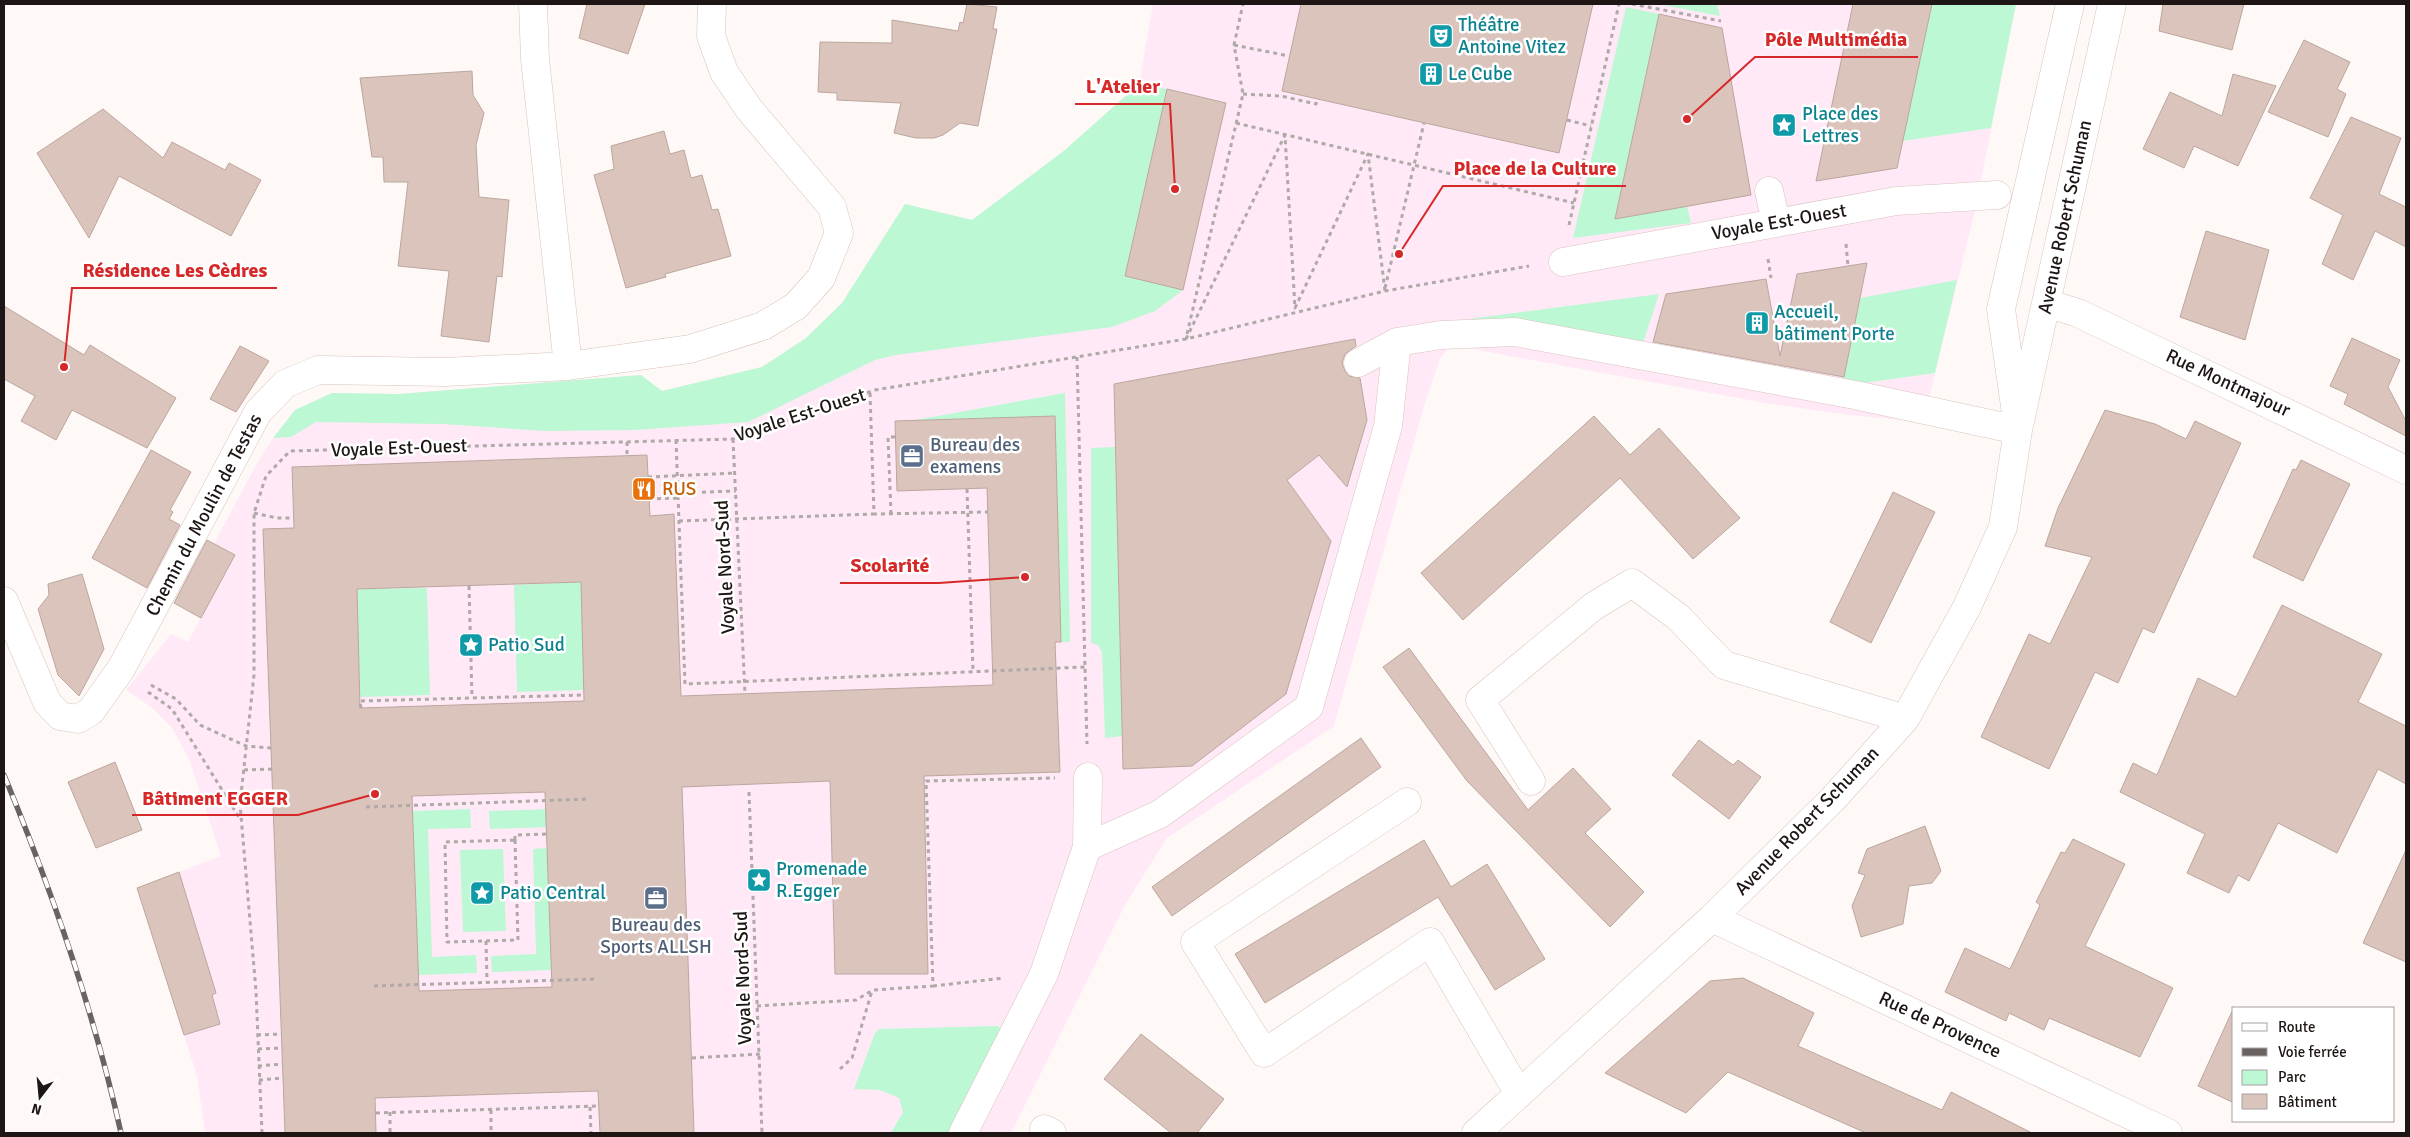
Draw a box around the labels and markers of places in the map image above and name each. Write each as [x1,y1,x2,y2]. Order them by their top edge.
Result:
place label: Théâtre Antoine Vitez [1458,13,1566,59]
callout: Pôle Multimédia [1755,22,1918,57]
theatre icon: Théâtre Antoine Vitez [1428,23,1454,49]
building icon: Le Cube [1418,61,1444,87]
place label: Le Cube [1448,62,1512,86]
callout: L'Atelier [1075,69,1170,104]
place label: Place des Lettres [1802,102,1878,148]
place icon: Place des Lettres [1771,112,1797,138]
callout: Place de la Culture [1443,151,1626,186]
callout: Résidence Les Cèdres [72,253,277,288]
place label: Accueil, bâtiment Porte [1774,300,1895,346]
building icon: Accueil, bâtiment Porte [1744,310,1770,336]
place label: Bureau des examens [930,433,1020,479]
office icon: Bureau des examens [899,443,925,469]
restaurant icon: RUS [631,476,657,502]
place label: RUS [662,477,696,501]
callout: Scolarité [840,548,939,583]
place icon: Patio Sud [458,632,484,658]
place label: Patio Sud [488,633,565,657]
callout: Bâtiment EGGER [132,780,298,815]
place label: Promenade R.Egger [776,857,867,903]
place icon: Promenade R.Egger [746,867,772,893]
place icon: Patio Central [469,880,495,906]
place label: Patio Central [500,881,606,905]
office icon: Bureau des Sports ALLSH [643,885,669,911]
place label: Bureau des Sports ALLSH [600,913,712,959]

